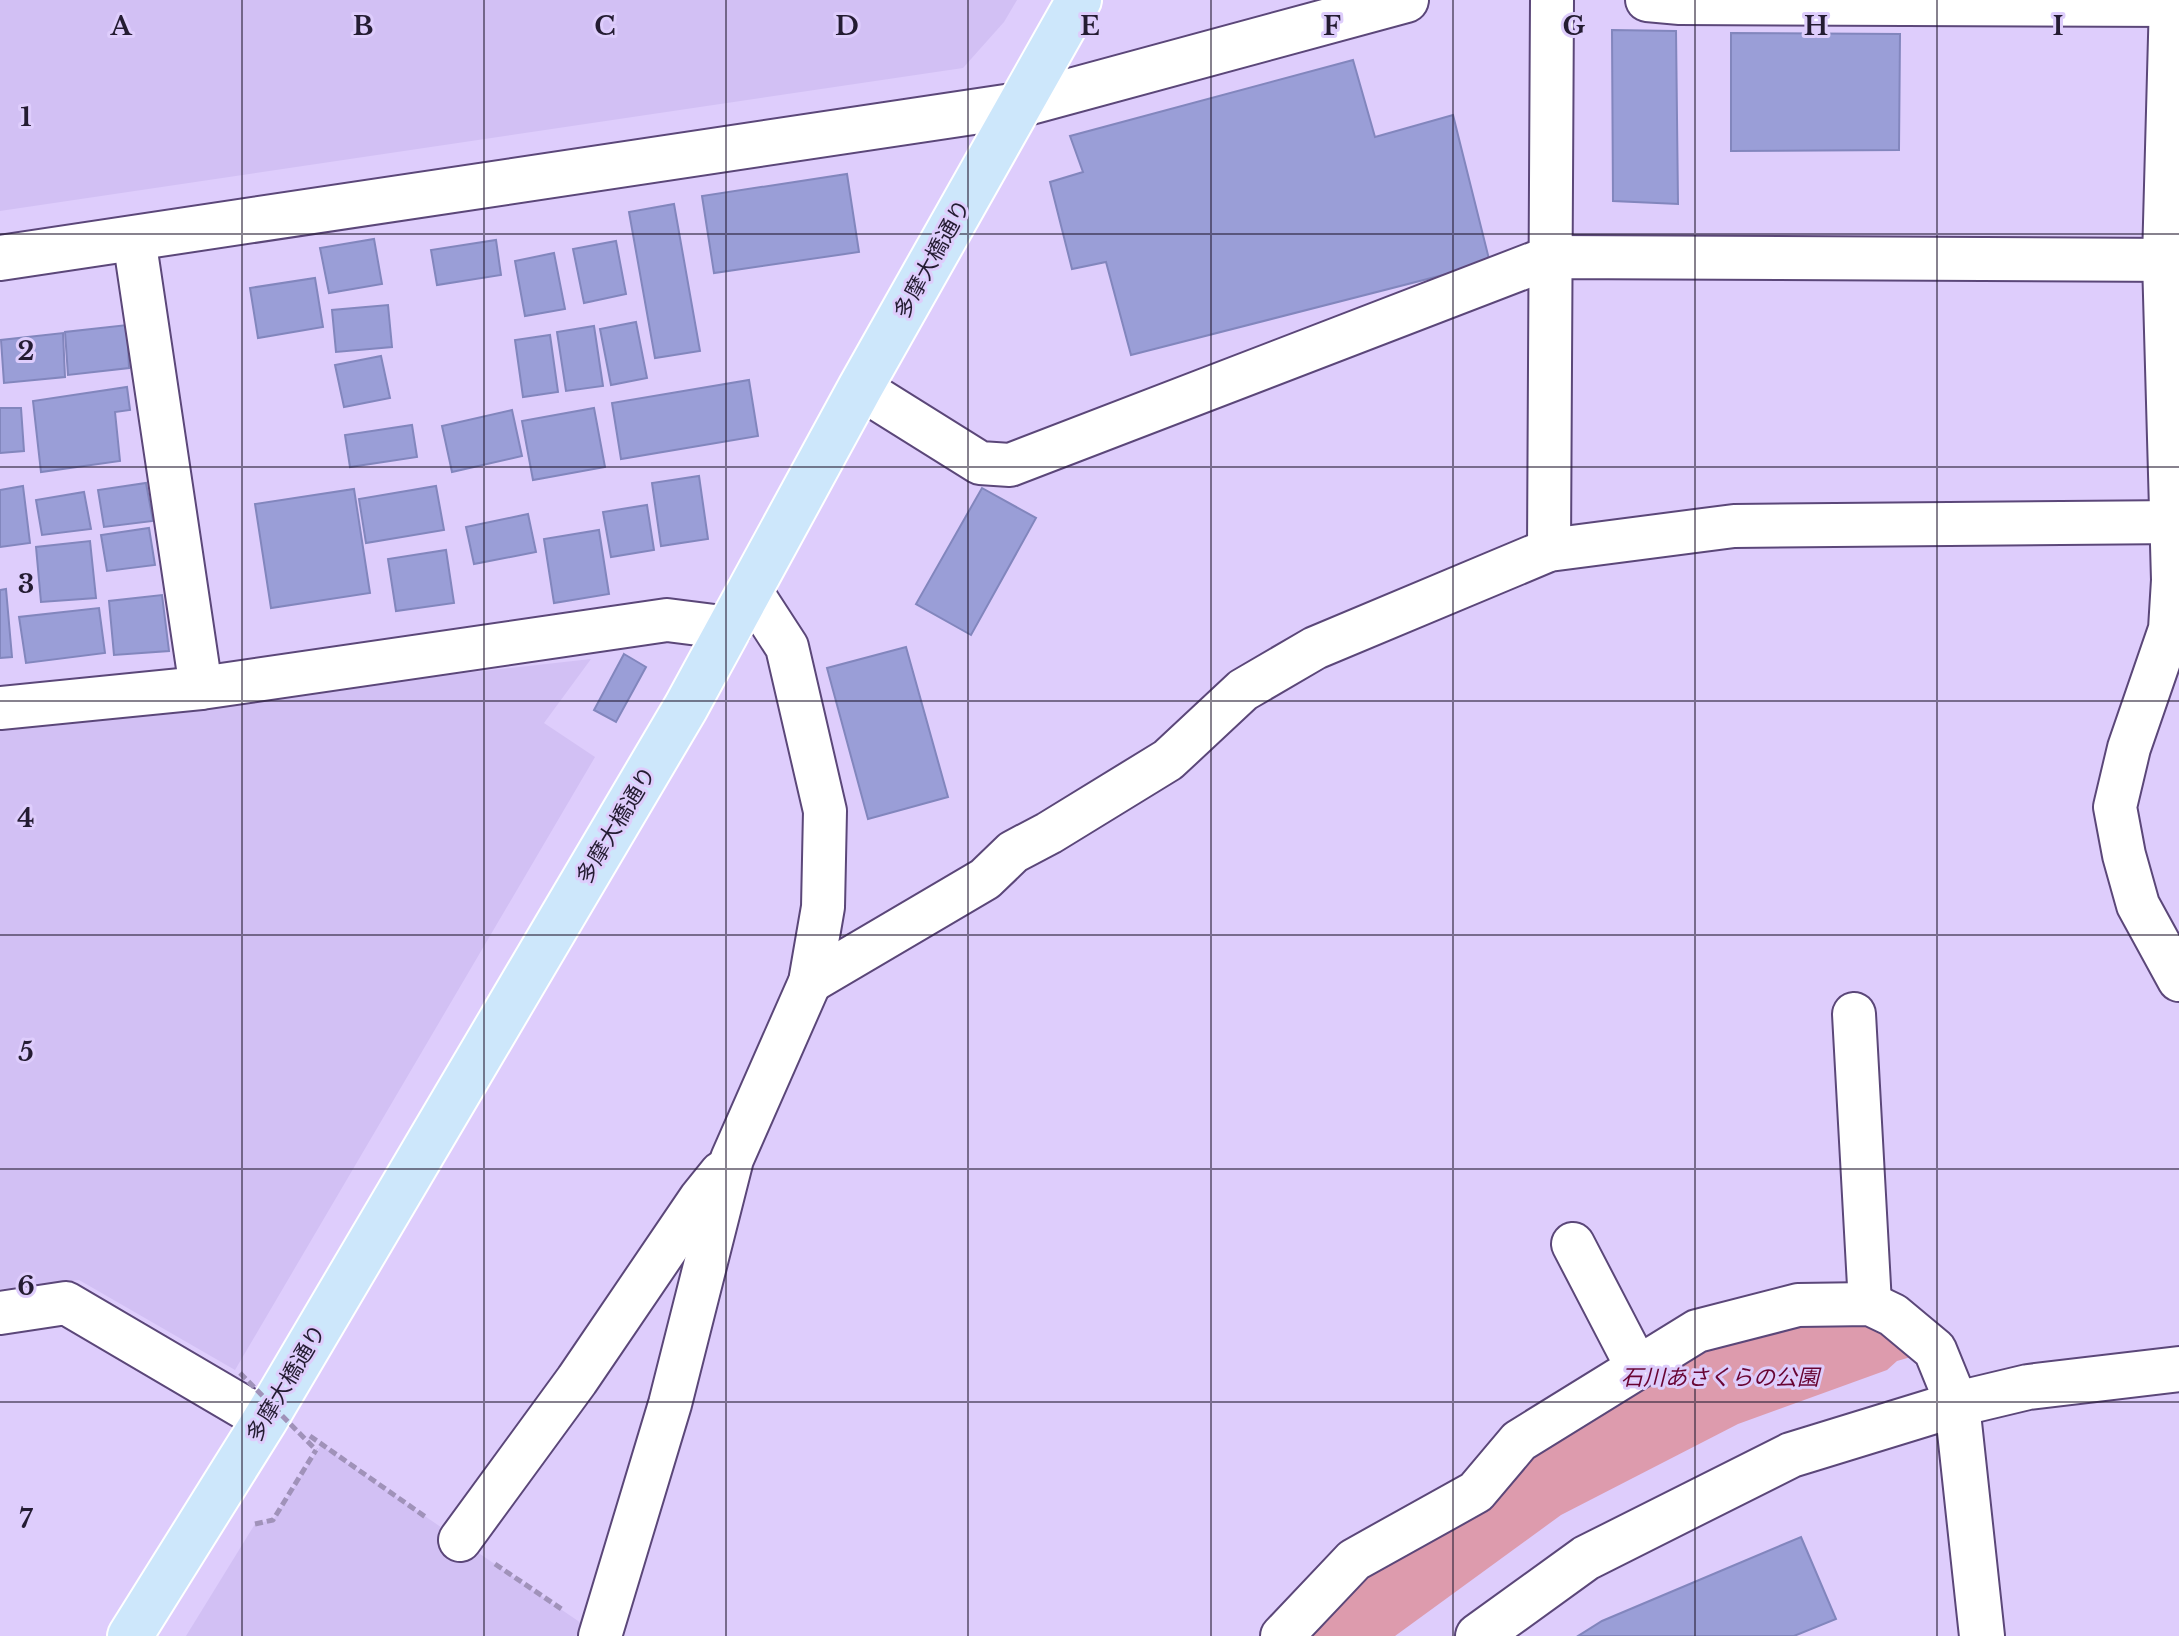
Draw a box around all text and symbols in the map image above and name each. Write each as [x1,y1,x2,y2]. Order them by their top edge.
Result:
text: A [109,10,132,42]
text: B [353,10,373,42]
text: C [594,10,616,42]
text: D [835,10,859,42]
text: E [1080,10,1100,42]
text: F [1323,10,1341,42]
text: G [1563,10,1586,42]
text: H [1804,10,1828,42]
text: I [2052,10,2064,42]
text: 1 [20,101,32,133]
street label: 多摩大橋通り [888,195,976,323]
text: 2 [18,335,34,367]
text: 3 [18,568,34,600]
street label: 多摩大橋通り [570,761,662,889]
text: 4 [17,802,35,834]
text: 5 [18,1036,34,1068]
text: 6 [17,1270,35,1302]
street label: 多摩大橋通り [240,1319,332,1447]
park label: 石川あさくらの公園 [1621,1364,1822,1391]
text: 7 [19,1503,33,1535]

